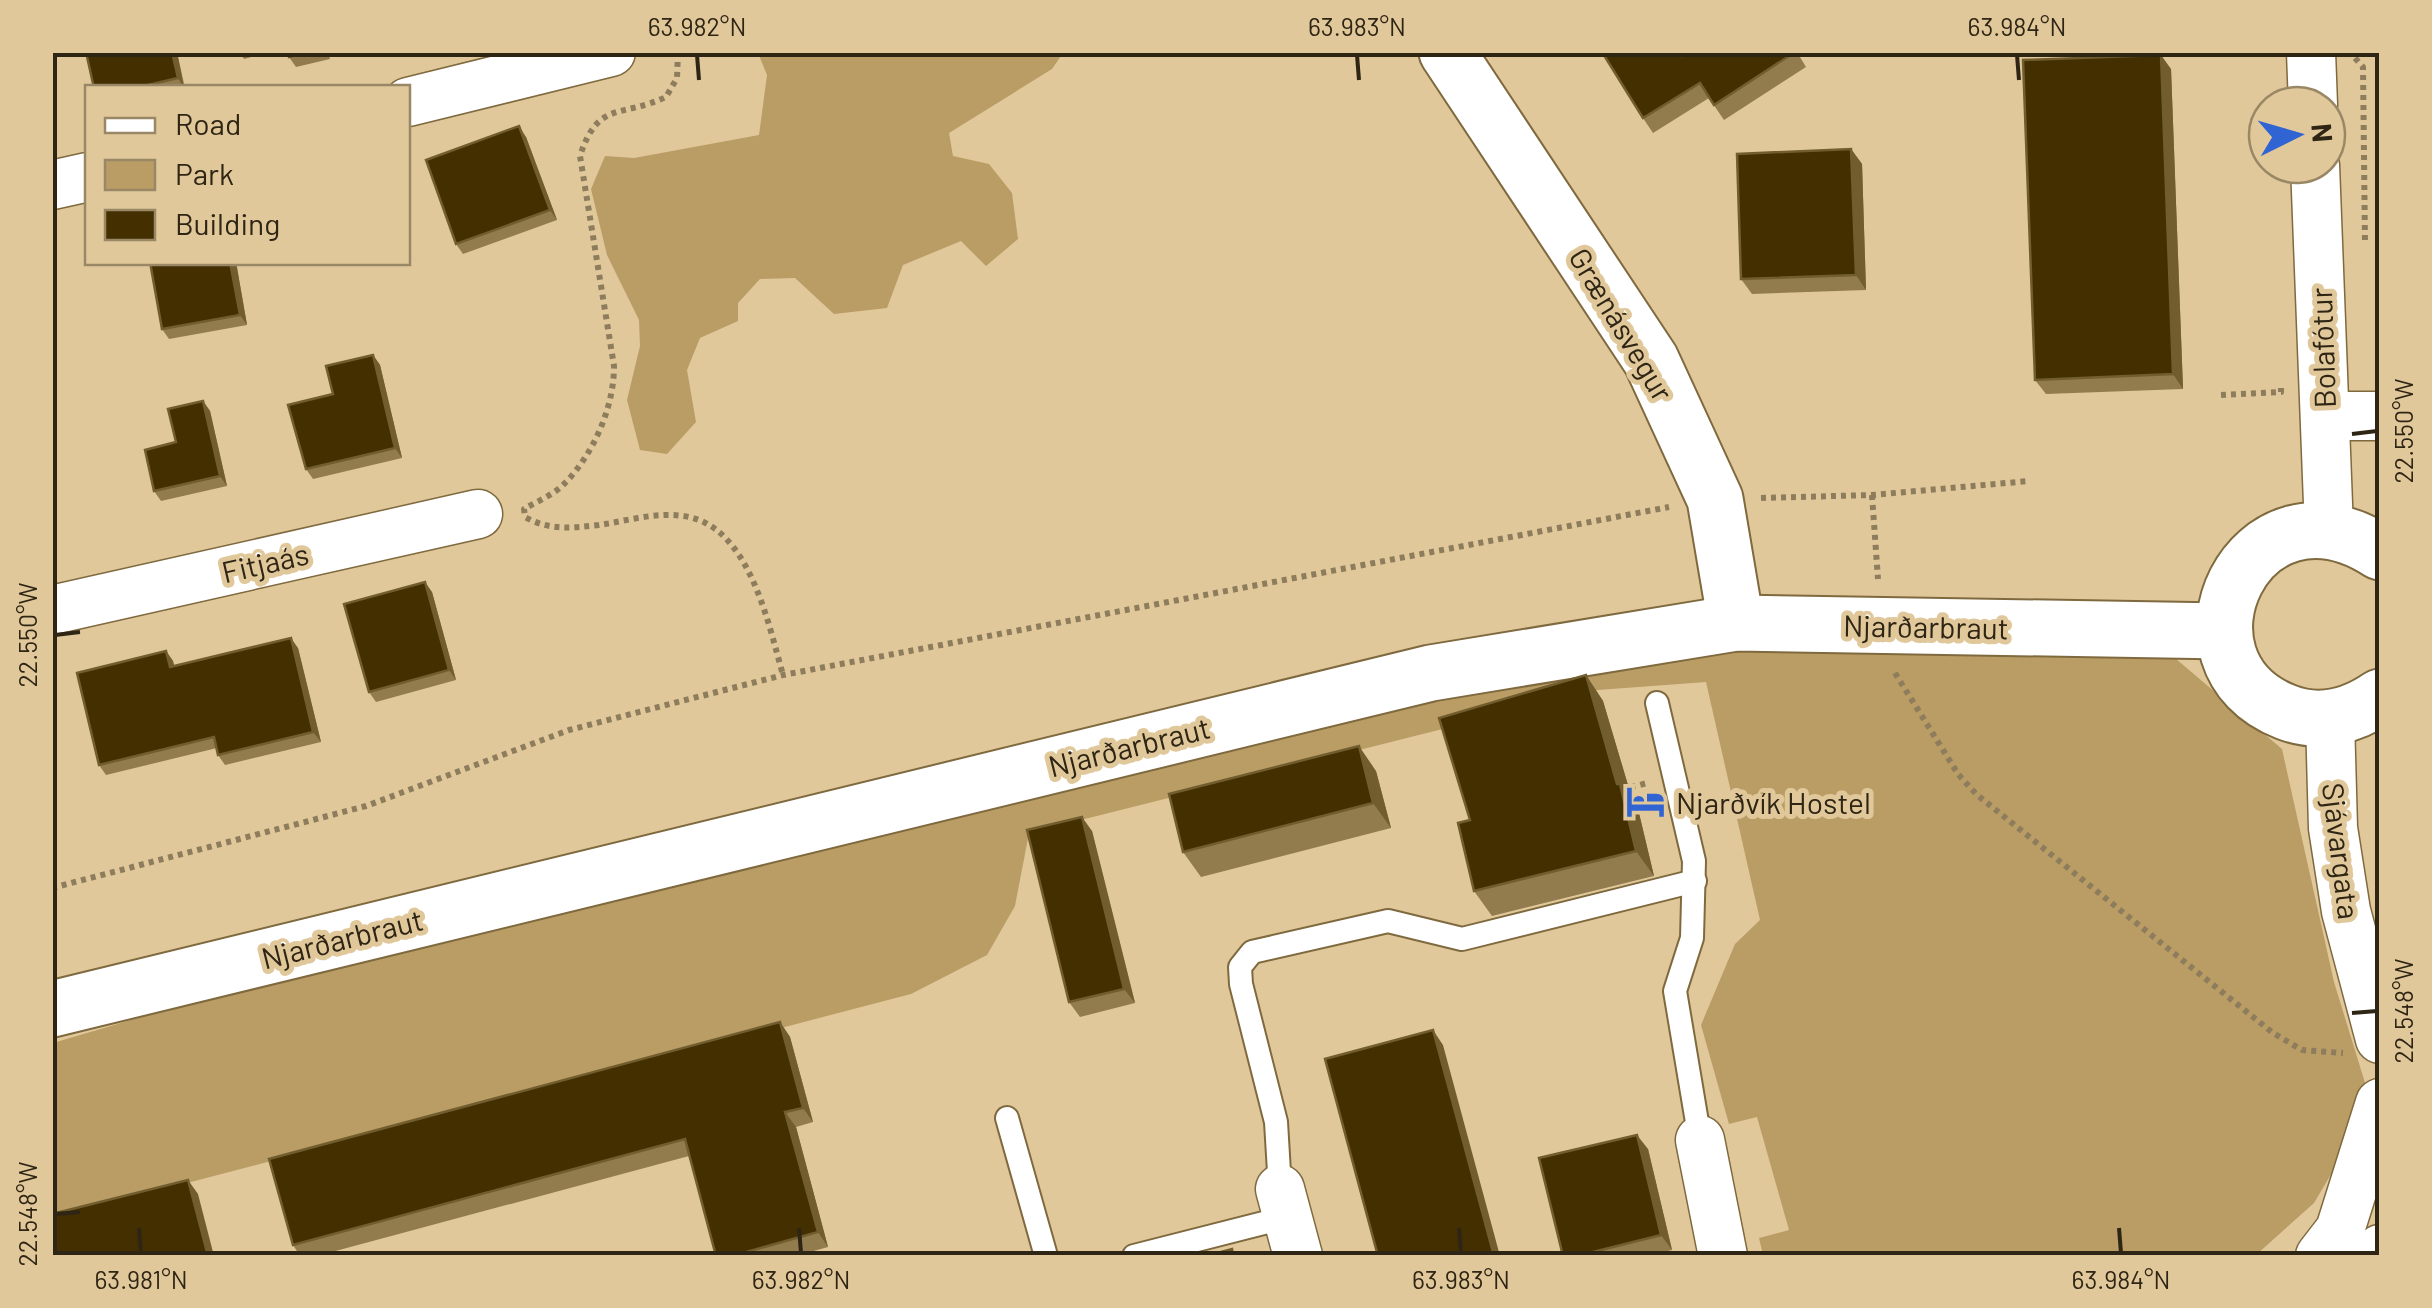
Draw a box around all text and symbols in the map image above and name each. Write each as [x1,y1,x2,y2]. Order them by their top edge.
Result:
text: 63.982°N [648,11,746,41]
text: 63.983°N [1308,11,1406,41]
text: 63.984°N [1968,11,2066,41]
legend [85,85,410,265]
north arrow [2247,85,2347,185]
text: Road [175,105,241,141]
text: N [2305,122,2341,143]
text: Park [175,155,234,191]
text: Building [175,205,280,241]
street label: Grænásvegur [1562,241,1682,407]
street label: Bolafótur [2302,287,2342,409]
text: 22.550°W [2388,378,2418,484]
street label: Fitjaás [218,535,312,589]
text: 22.550°W [12,582,42,688]
street label: Njarðarbraut [1843,607,2009,645]
street label: Njarðarbraut [1044,709,1214,783]
hotel icon: Njarðvík Hostel [1625,781,1667,823]
street label: Sjávargata [2316,781,2368,921]
place label: Njarðvík Hostel [1676,784,1871,820]
street label: Njarðarbraut [257,901,427,975]
text: 22.548°W [2388,959,2418,1063]
text: 22.548°W [12,1162,42,1266]
text: 63.981°N [94,1264,188,1294]
text: 63.982°N [752,1264,850,1294]
text: 63.983°N [1412,1264,1510,1294]
text: 63.984°N [2072,1264,2170,1294]

